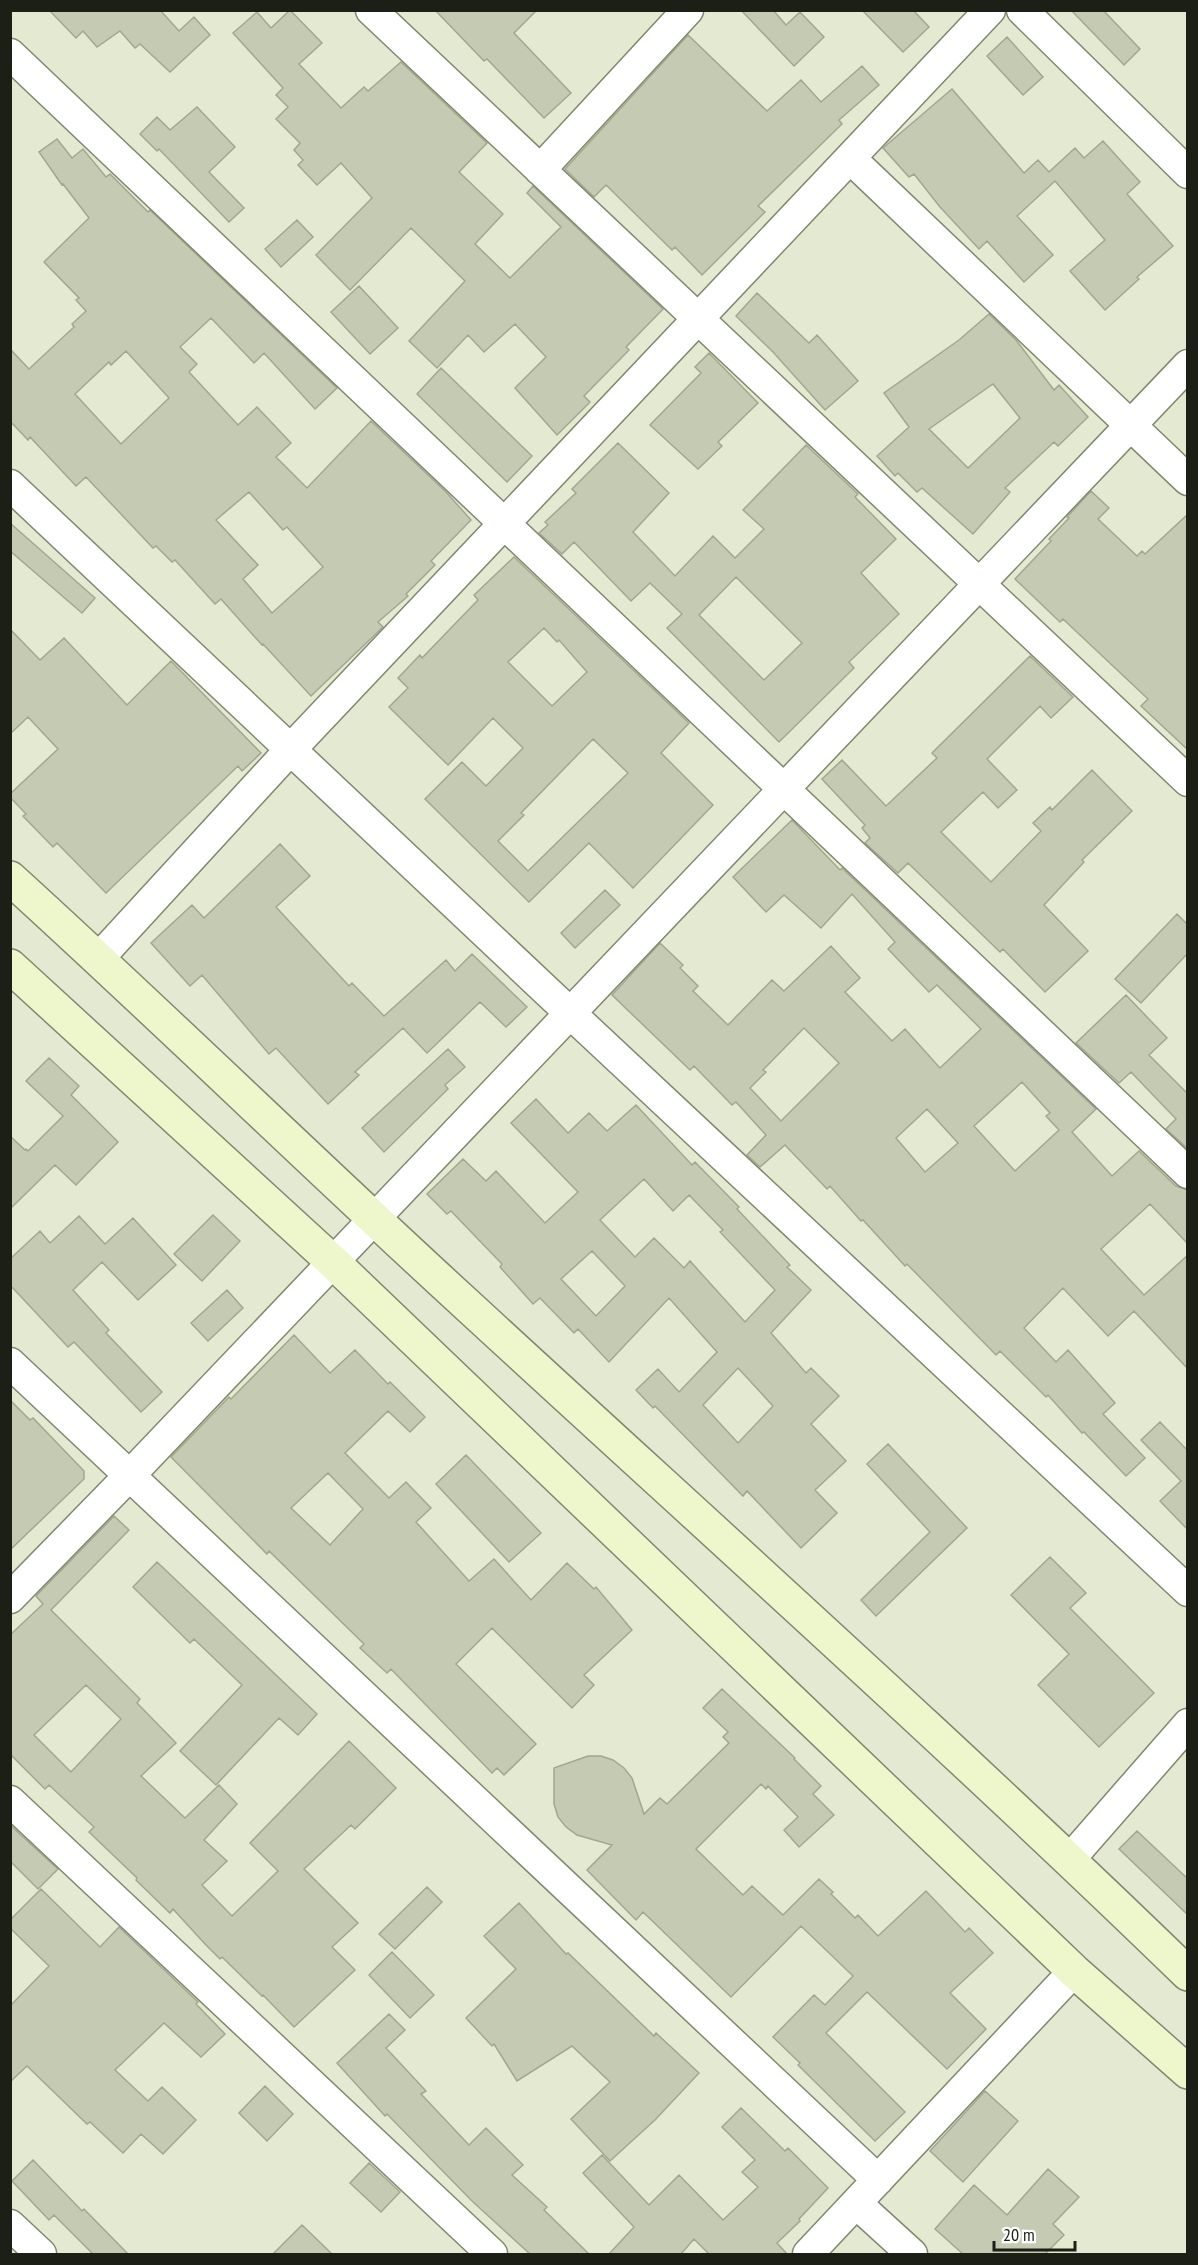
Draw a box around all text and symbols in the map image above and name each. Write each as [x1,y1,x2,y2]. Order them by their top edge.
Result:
scale bar [994,2214,1075,2252]
text: 20 m [1003,2223,1035,2246]

